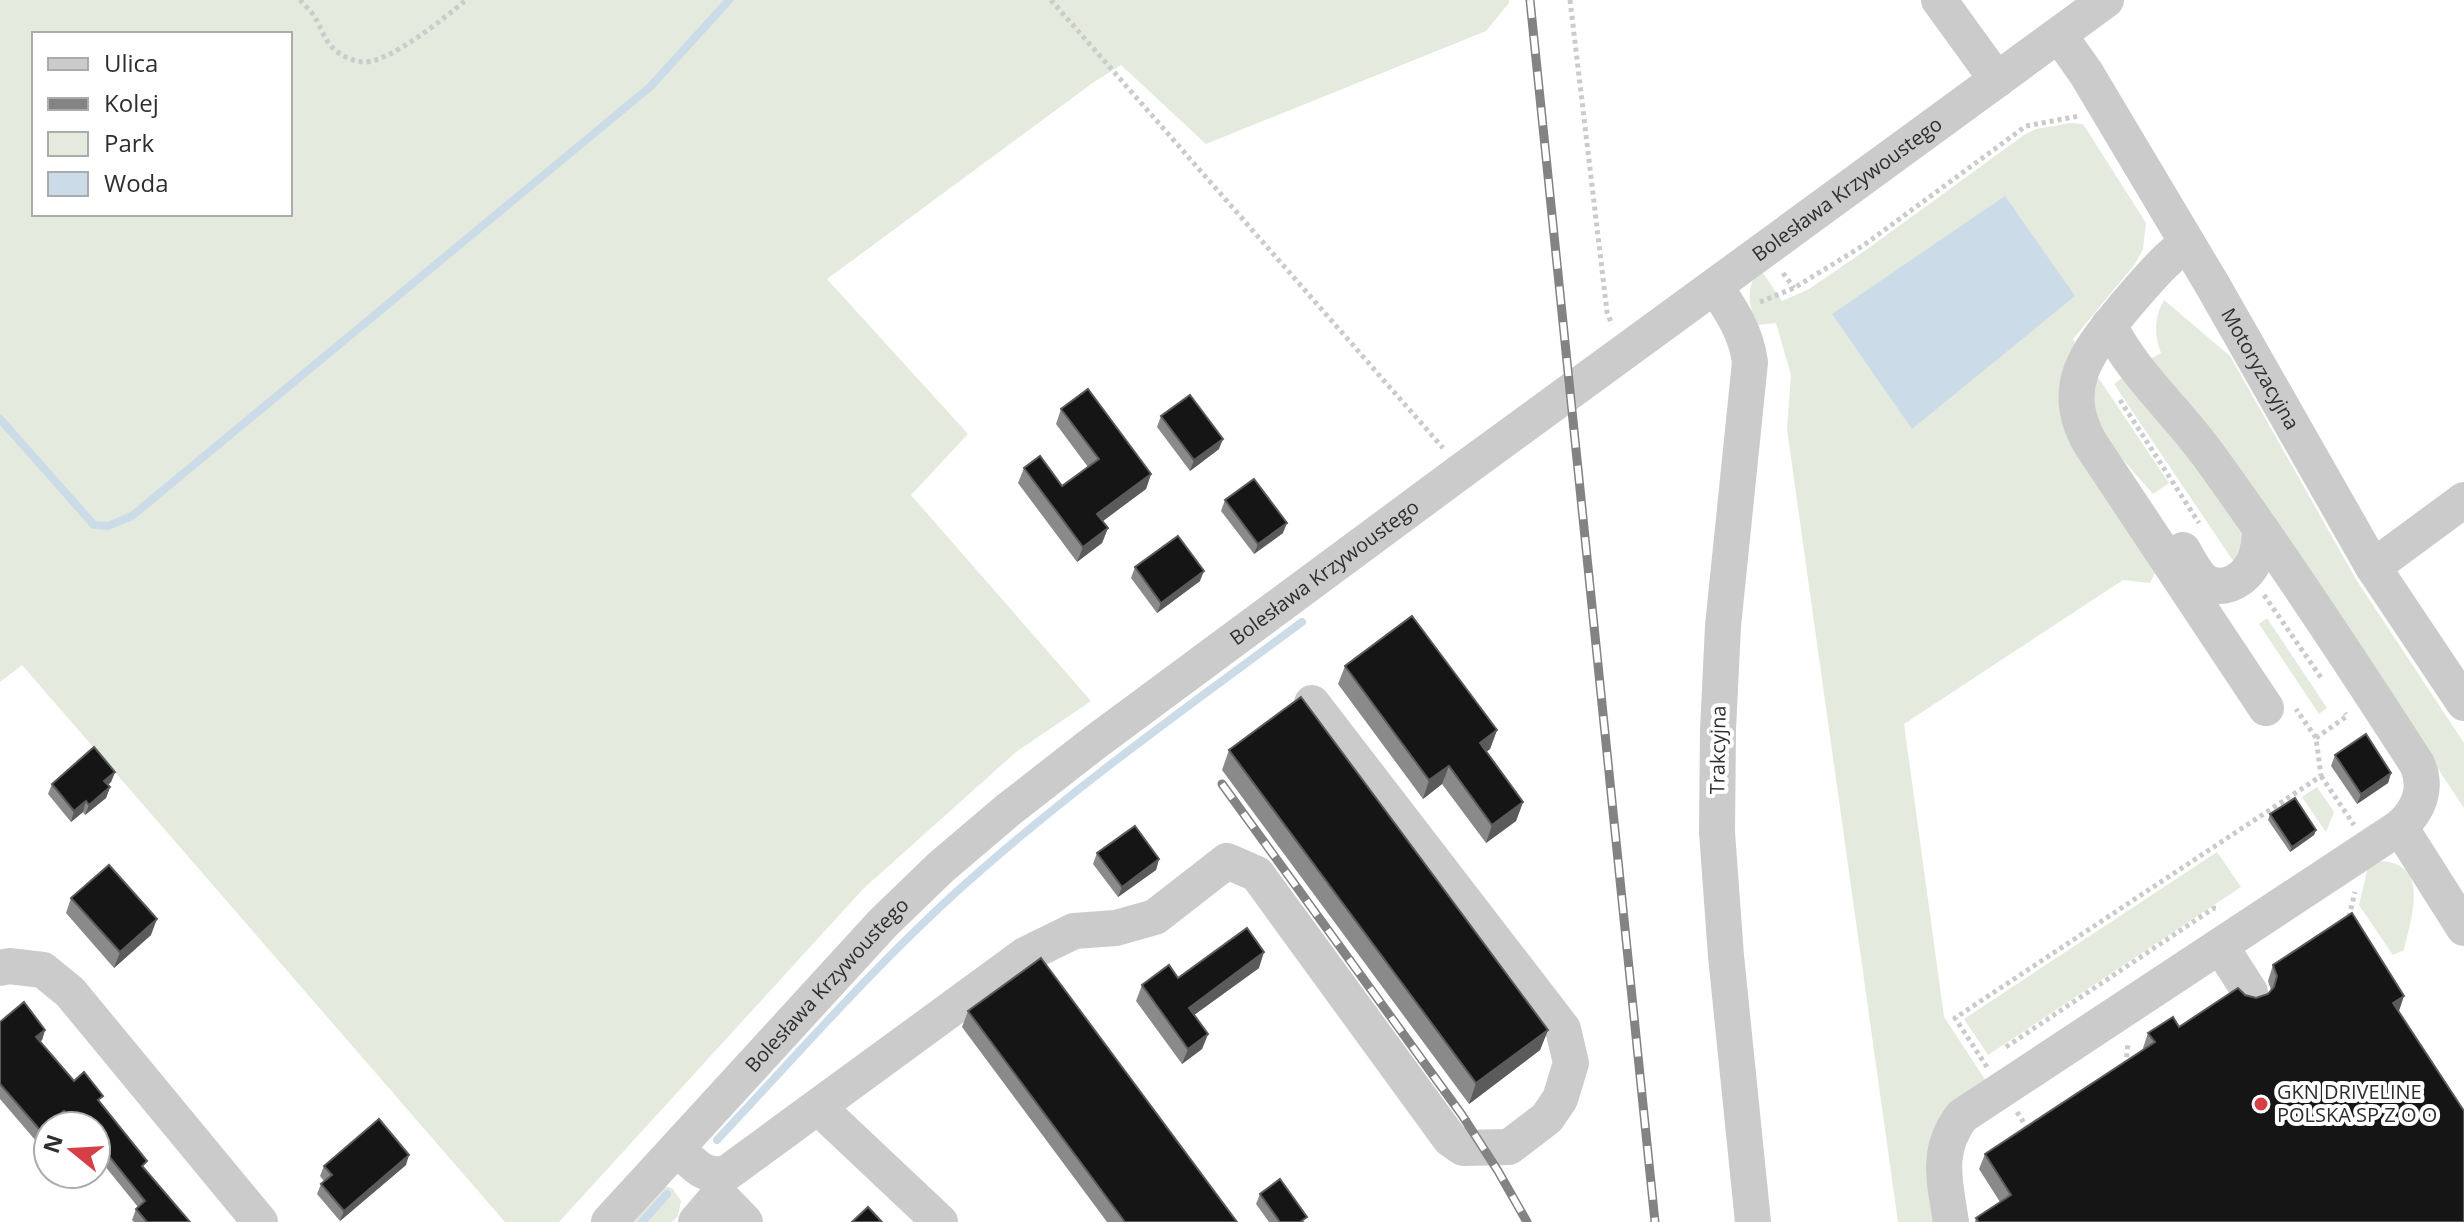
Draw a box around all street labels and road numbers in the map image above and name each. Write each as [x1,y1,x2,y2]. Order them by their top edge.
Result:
street label: Bolesława Krzywoustego [1746,110,1947,267]
street label: Motoryzacyjna [2215,303,2306,434]
street label: Bolesława Krzywoustego [1224,493,1424,651]
street label: Trakcyjna [1703,705,1732,795]
street label: Bolesława Krzywoustego [739,891,914,1078]

